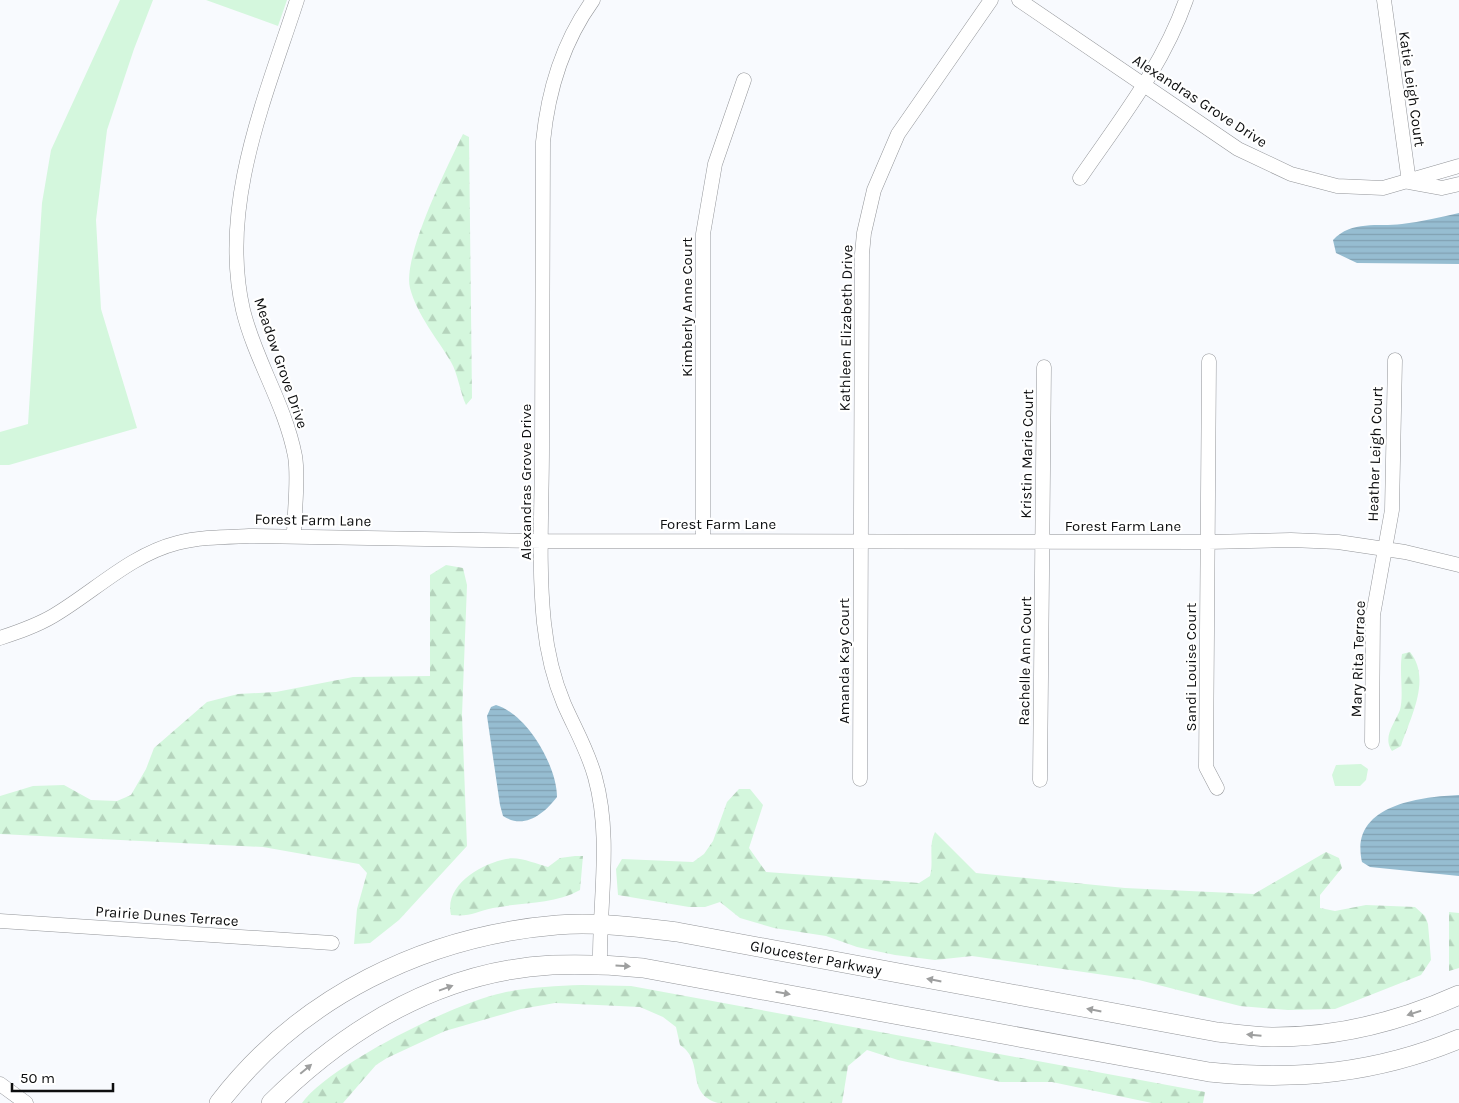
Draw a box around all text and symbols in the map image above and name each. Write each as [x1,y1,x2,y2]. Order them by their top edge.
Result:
street label: Katie Leigh Court [1395,30,1429,148]
street label: Alexandras Grove Drive [1129,51,1271,151]
street label: Kimberly Anne Court [678,237,696,377]
street label: Kathleen Elizabeth Drive [836,245,856,411]
street label: Meadow Grove Drive [250,295,312,431]
street label: Heather Leigh Court [1364,386,1386,522]
street label: Kristin Marie Court [1017,389,1037,519]
street label: Alexandras Grove Drive [517,404,535,560]
street label: Forest Farm Lane [255,510,371,530]
street label: Forest Farm Lane [660,515,776,533]
street label: Forest Farm Lane [1065,517,1181,535]
street label: Rachelle Ann Court [1015,596,1035,726]
street label: Amanda Kay Court [835,598,853,724]
street label: Mary Rita Terrace [1347,600,1369,718]
street label: Sandi Louise Court [1182,602,1200,731]
street label: Prairie Dunes Terrace [95,902,239,930]
street label: Gloucester Parkway [749,936,883,980]
one-way arrow [615,963,631,971]
one-way arrow [925,975,941,983]
one-way arrow [439,984,454,992]
one-way arrow [776,990,792,998]
one-way arrow [1085,1005,1101,1013]
one-way arrow [1406,1010,1421,1018]
one-way arrow [1246,1031,1262,1039]
scale bar [12,1060,114,1092]
one-way arrow [300,1064,313,1075]
text: 50 m [20,1069,55,1087]

